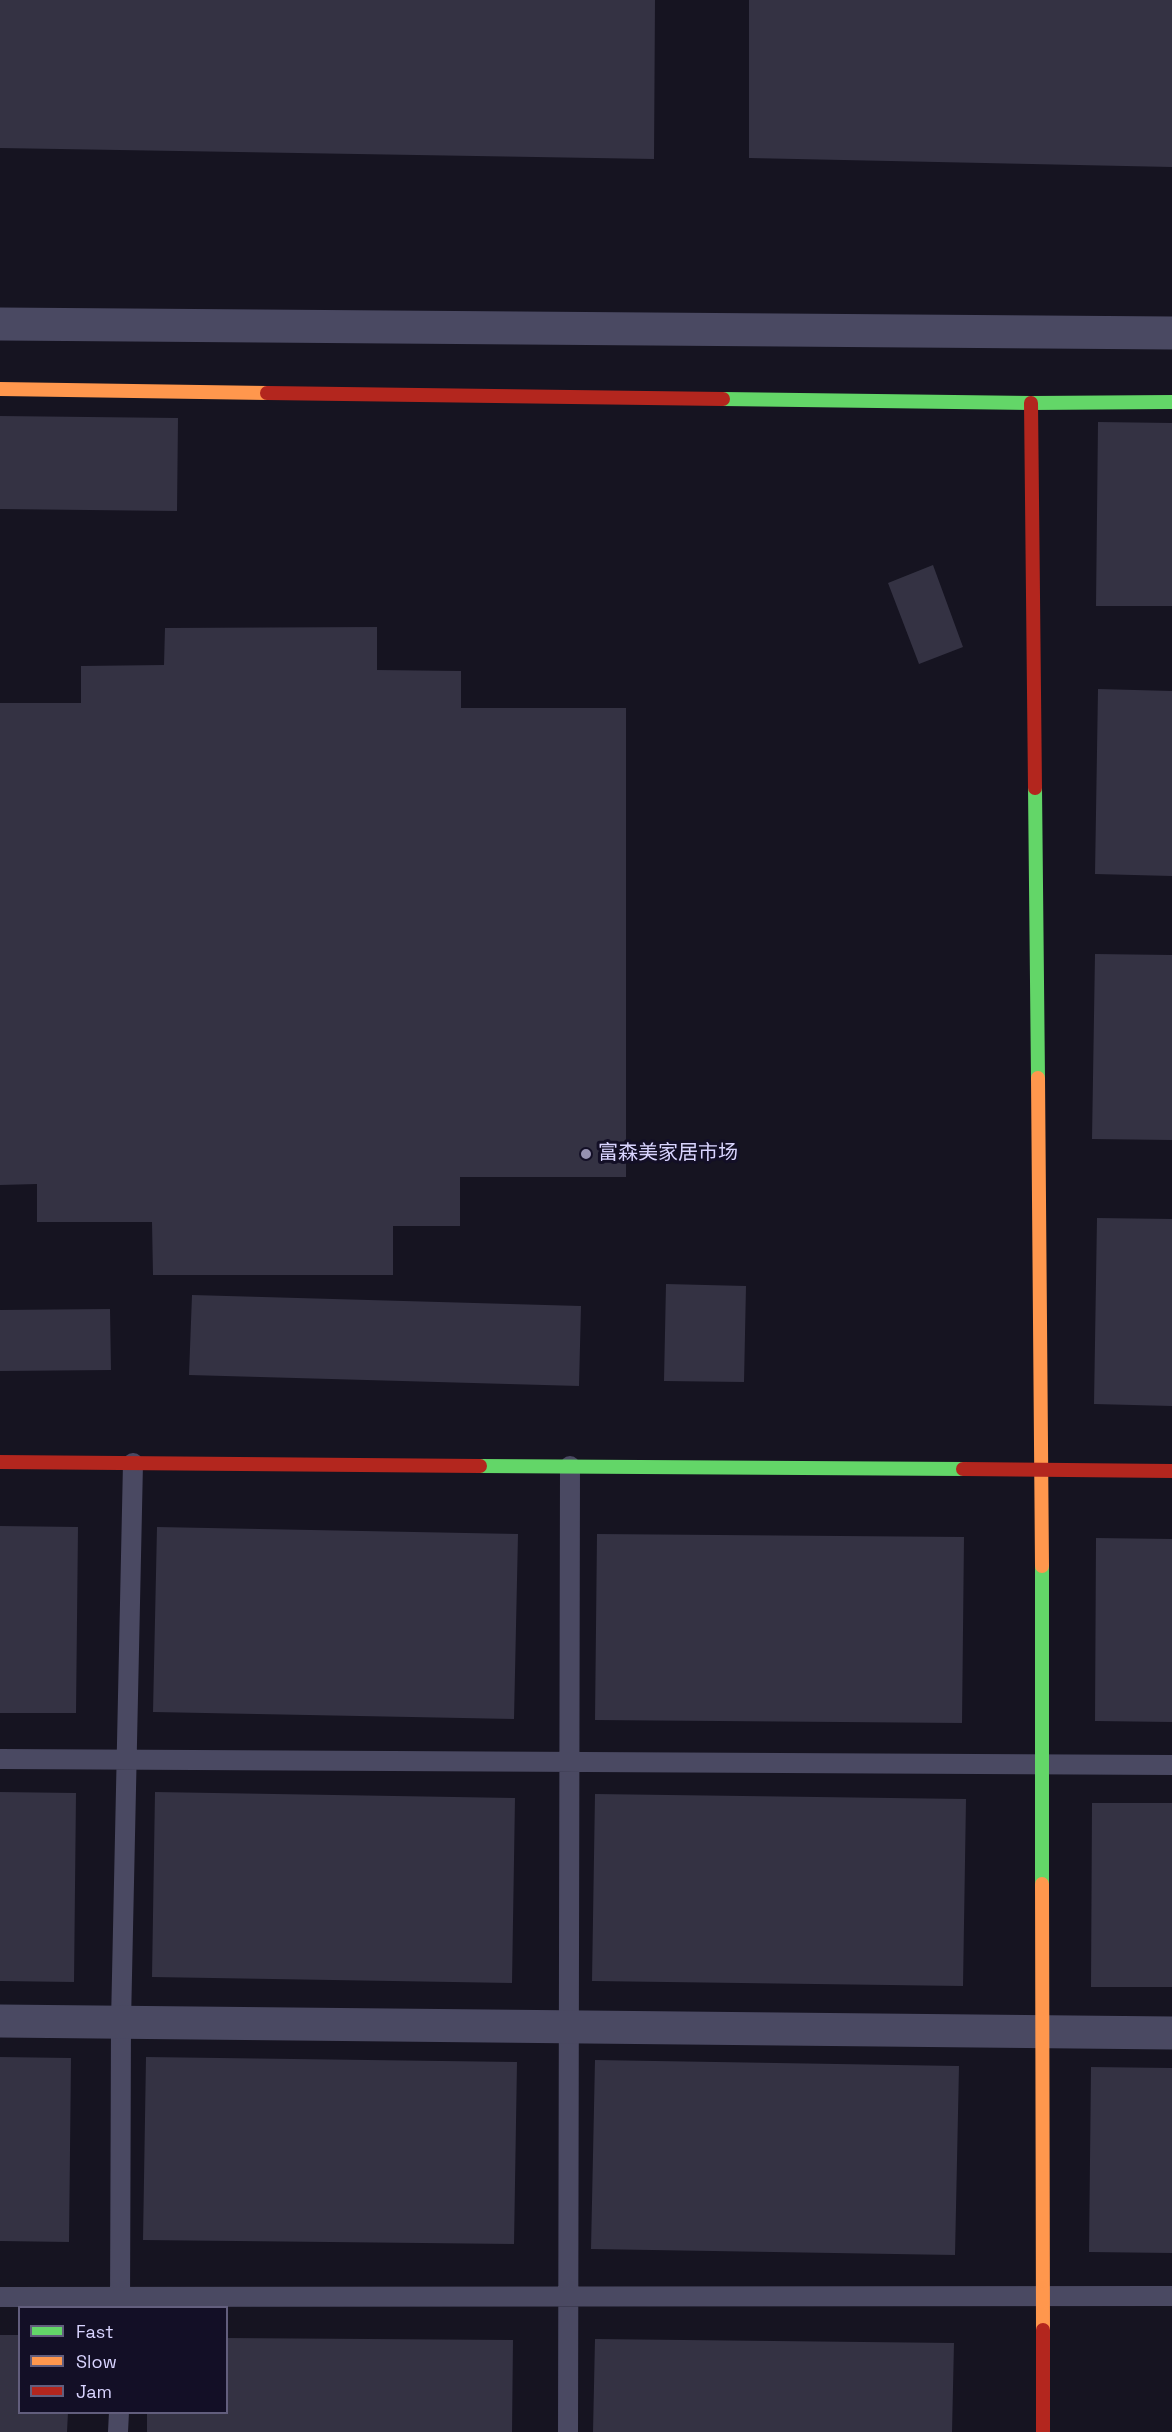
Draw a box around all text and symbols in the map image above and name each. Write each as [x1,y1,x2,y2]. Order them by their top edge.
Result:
place label: 富森美家居市场 [598,1142,738,1166]
marker: 富森美家居市场 [579,1147,593,1161]
legend [18,2306,228,2414]
text: Fast [76,2320,113,2343]
text: Slow [76,2350,117,2373]
text: Jam [76,2380,112,2403]

